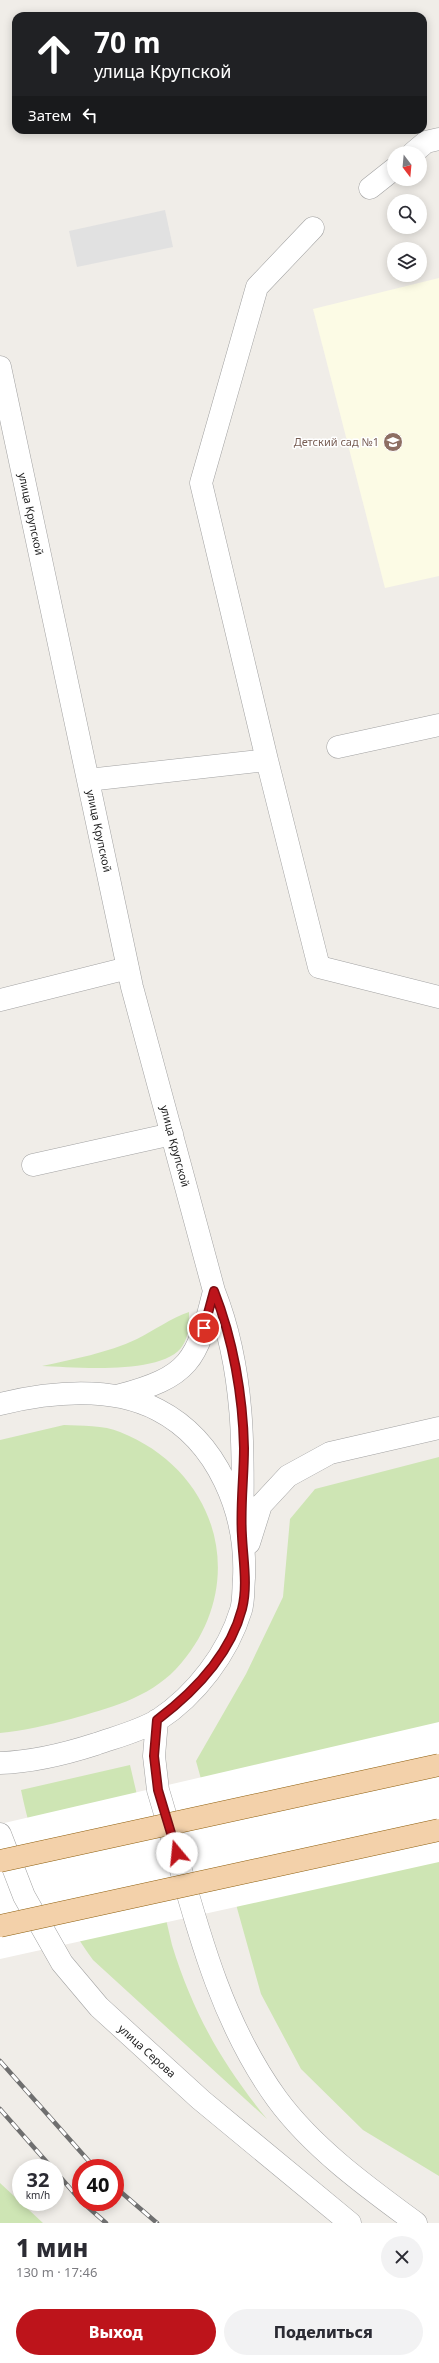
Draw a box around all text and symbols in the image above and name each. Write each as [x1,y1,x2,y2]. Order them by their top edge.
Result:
text: 70 m [94,23,161,61]
icon: ahead [28,28,80,80]
text: улица Крупской [94,59,231,83]
icon: left [79,104,101,126]
text: Затем [28,105,71,125]
north arrow [387,146,427,186]
map controls [387,146,427,282]
button: search [387,194,427,234]
button: layers [387,242,427,282]
school or university icon: Детский сад №1 [382,431,404,453]
place label: Детский сад №1 [294,434,379,449]
street label: улица Крупской [15,471,48,557]
street label: улица Крупской [83,788,116,874]
street label: улица Крупской [157,1103,194,1188]
pin [187,1311,221,1345]
icon: arrive [193,1317,215,1339]
position arrow [156,1832,198,1874]
street label: улица Серова [115,2021,179,2081]
speed limit sign: 40 [72,2159,124,2211]
text: 32 [27,2166,49,2193]
text: km/h [26,2188,50,2202]
text: 1 мин [16,2231,88,2264]
button: close [381,2236,423,2278]
text: 130 m · 17:46 [16,2263,97,2281]
button: Выход [16,2309,216,2355]
button: Поделиться [224,2309,423,2355]

